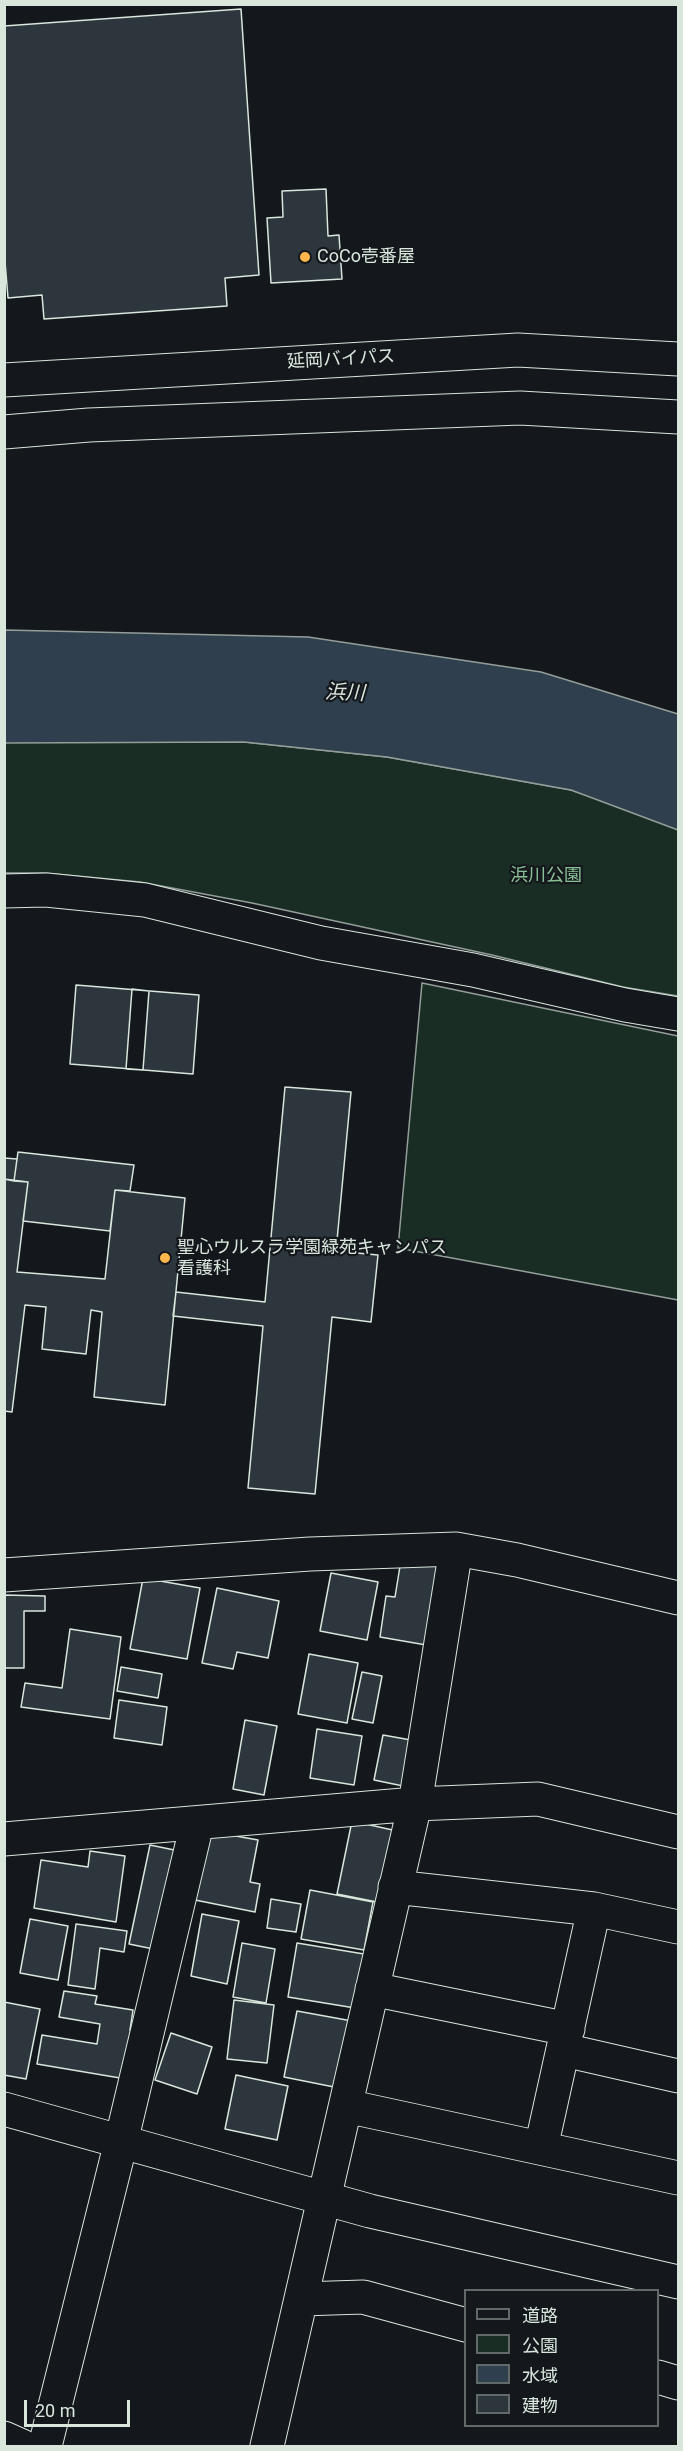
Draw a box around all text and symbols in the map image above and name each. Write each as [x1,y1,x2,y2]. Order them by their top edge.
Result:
place label: CoCo壱番屋 [317,246,415,268]
marker: CoCo壱番屋 [298,250,312,264]
street label: 延岡バイパス [287,346,395,374]
water label: 浜川 [325,681,365,707]
park label: 浜川公園 [510,865,582,887]
place label: 聖心ウルスラ学園緑苑キャンパス 看護科 [177,1237,447,1280]
marker: 聖心ウルスラ学園緑苑キャンパス 看護科 [158,1251,172,1265]
legend [464,2289,659,2427]
text: 道路 [522,2305,558,2326]
text: 公園 [522,2335,558,2356]
text: 水域 [522,2365,558,2386]
scale bar [27,2388,134,2426]
text: 建物 [522,2395,558,2416]
text: 20 m [35,2400,75,2421]

